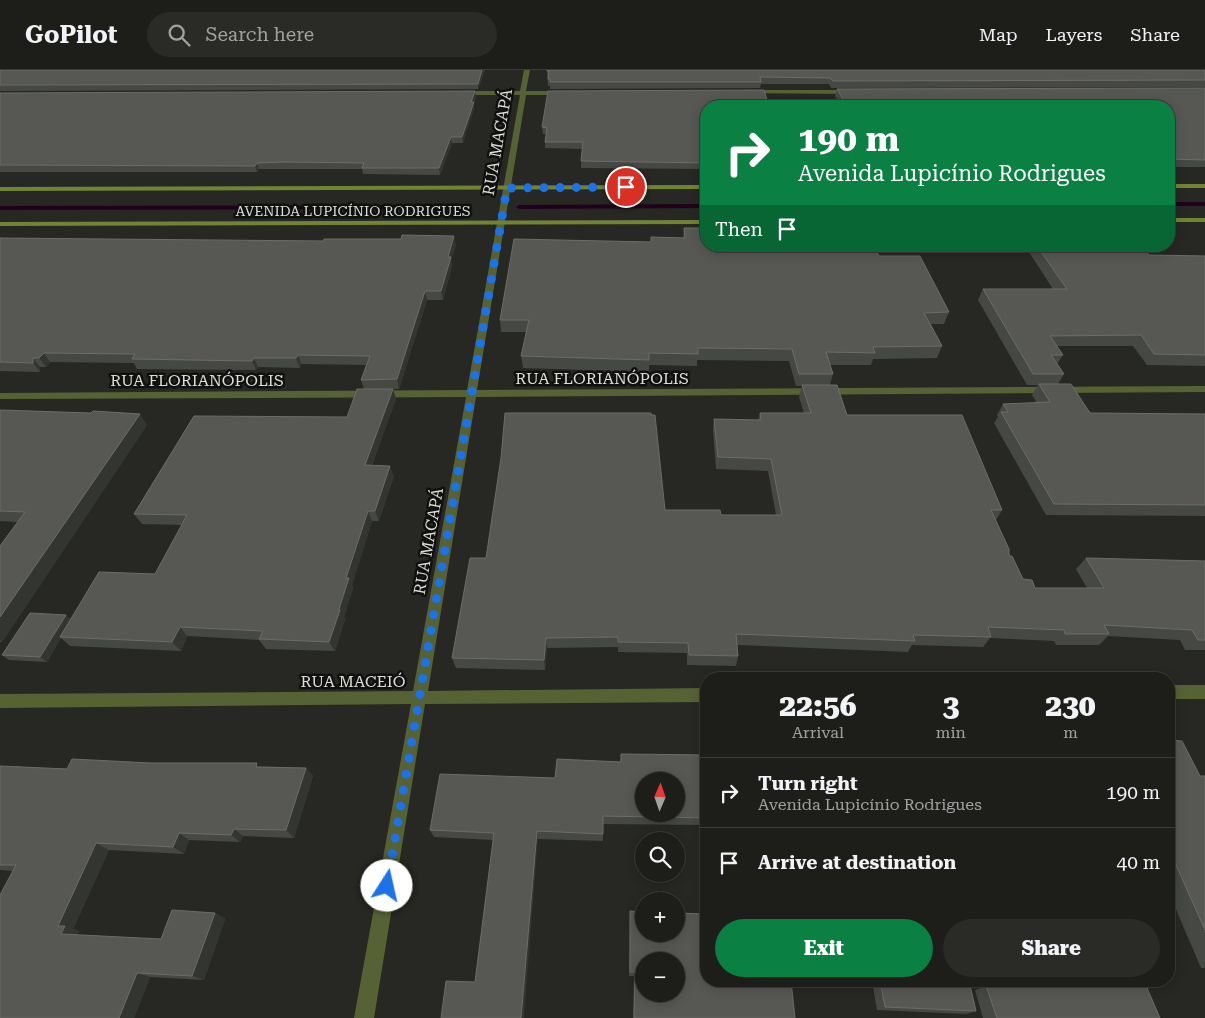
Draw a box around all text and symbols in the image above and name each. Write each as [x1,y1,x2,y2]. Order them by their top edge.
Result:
search box [147,12,497,57]
text: GoPilot [25,21,117,49]
icon: search [165,21,193,49]
text: Search here [205,23,314,46]
text: Map [979,24,1018,45]
text: Layers [1046,24,1102,45]
text: Share [1130,24,1180,45]
street label: RUA MACAPÁ [479,87,516,197]
text: 190 m [798,119,899,160]
icon: right [715,120,780,185]
text: Avenida Lupicínio Rodrigues [798,161,1106,186]
pin [605,166,647,208]
icon: arrive [612,173,640,201]
street label: AVENIDA LUPICÍNIO RODRIGUES [236,203,471,219]
icon: arrive [773,215,801,243]
text: Then [715,218,763,241]
street label: RUA FLORIANÓPOLIS [515,369,689,388]
street label: RUA FLORIANÓPOLIS [110,371,284,390]
street label: RUA MACAPÁ [410,486,447,596]
street label: RUA MACEIÓ [301,672,405,691]
text: 22:56 [779,688,857,723]
text: 3 [942,688,959,723]
text: 230 [1045,688,1096,723]
text: Arrival [792,723,844,742]
text: min [936,723,966,742]
text: m [1063,723,1078,742]
north arrow [635,772,685,822]
map controls [635,772,685,1002]
text: Turn right [758,772,858,795]
icon: right [715,779,743,807]
text: 190 m [1106,781,1160,804]
text: Avenida Lupicínio Rodrigues [758,795,982,814]
button: search [635,832,685,882]
icon: arrive [715,849,743,877]
text: Arrive at destination [758,851,956,874]
text: 40 m [1117,851,1160,874]
position arrow [360,859,412,911]
button: + [635,892,685,942]
button: Exit [715,919,933,977]
button: Share [943,919,1160,977]
button: − [635,952,685,1002]

